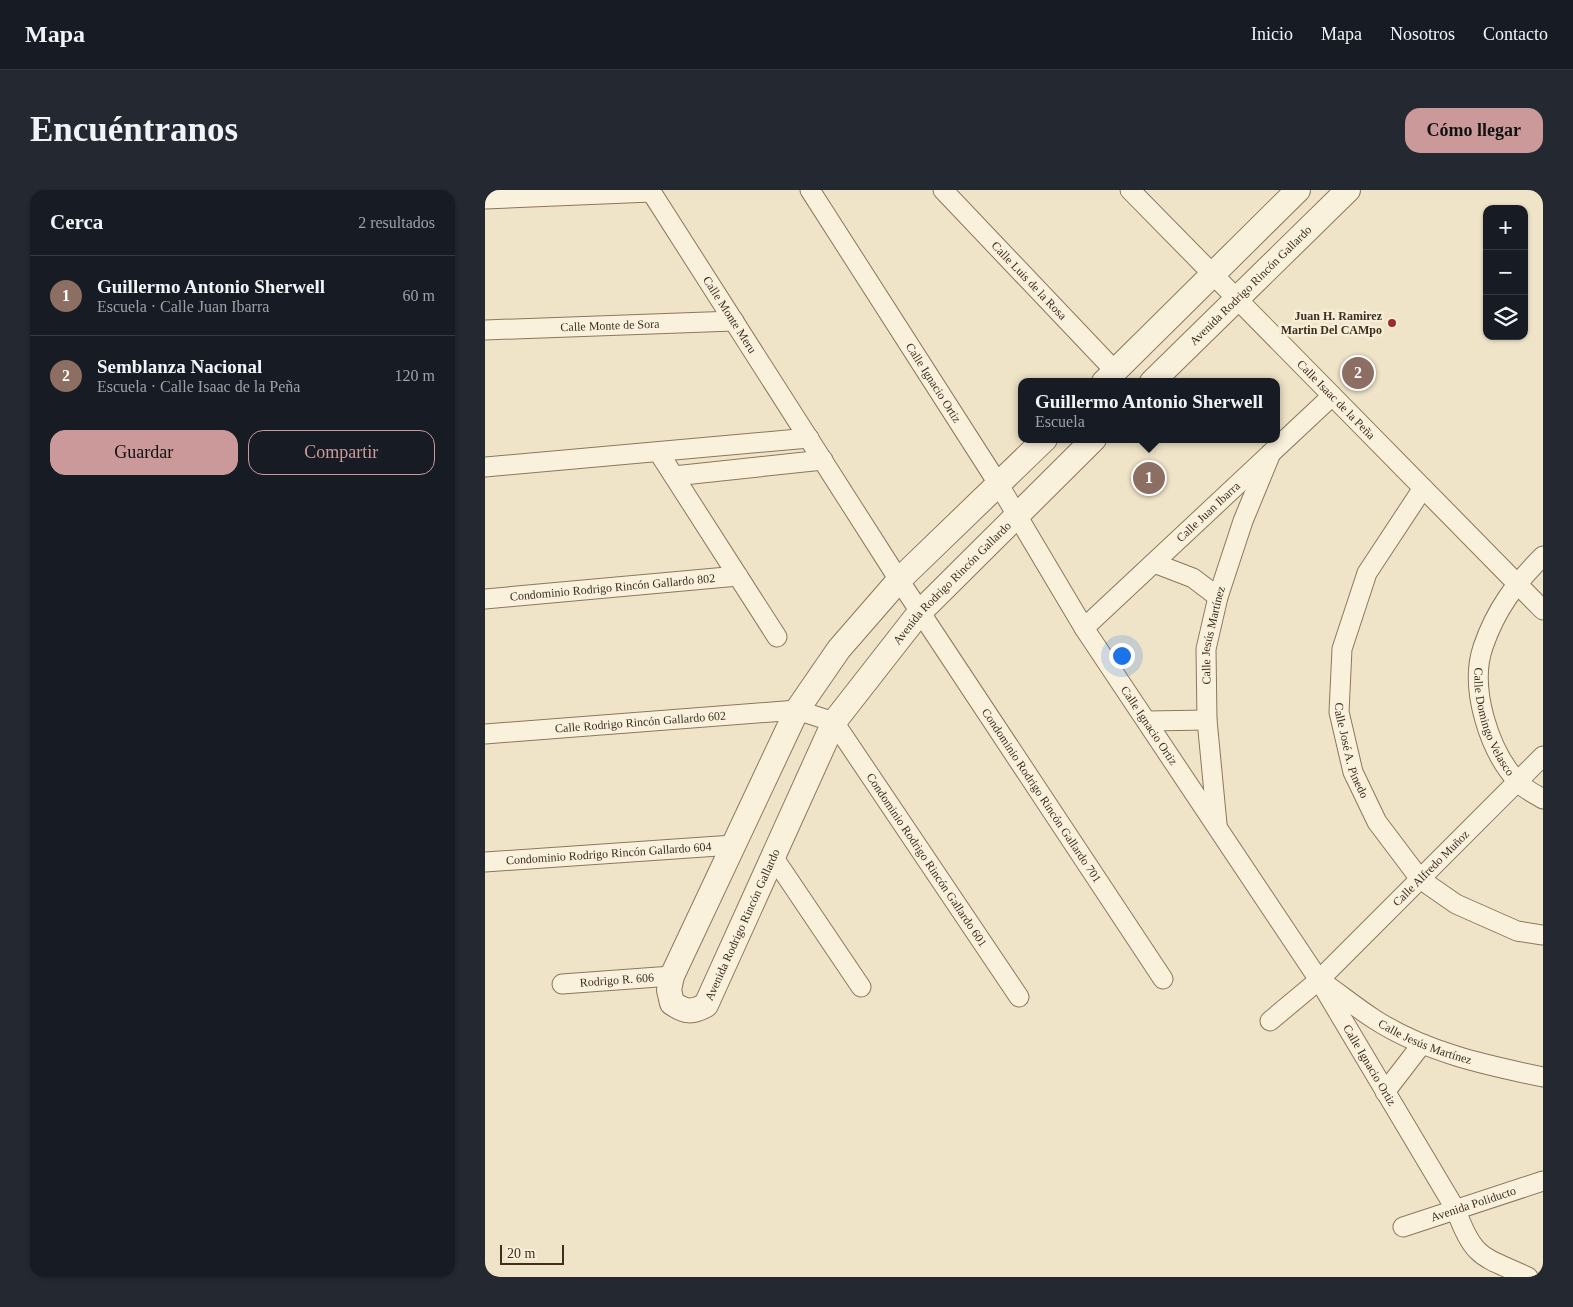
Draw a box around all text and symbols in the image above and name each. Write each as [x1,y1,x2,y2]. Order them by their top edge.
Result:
text: Mapa [25,21,85,47]
text: Inicio [1251,24,1293,44]
text: Mapa [1321,24,1362,44]
text: Nosotros [1390,24,1455,44]
text: Contacto [1483,24,1548,44]
button: Cómo llegar [1405,108,1543,153]
text: Encuéntranos [30,110,238,149]
map controls [1483,205,1528,340]
button: + [1483,205,1528,250]
text: Cerca [50,210,103,234]
text: 2 resultados [358,214,435,231]
street label: Avenida Rodrigo Rincón Gallardo [1187,223,1314,348]
street label: Calle Luis de la Rosa [989,239,1070,323]
button: − [1483,250,1528,295]
street label: Calle Monte Meru [700,274,759,356]
text: Guillermo Antonio Sherwell [97,276,325,297]
text: 1 [62,287,70,304]
text: 60 m [403,287,435,304]
button: layers [1483,295,1528,340]
text: Escuela · Calle Juan Ibarra [97,298,269,315]
place label: Juan H. Ramirez Martin Del CAMpo [1281,309,1383,337]
street label: Calle Monte de Sora [560,317,660,334]
marker: Juan H. Ramirez Martin Del CAMpo [1386,317,1398,329]
street label: Calle Ignacio Ortiz [903,340,964,425]
pin: 2 [1342,354,1374,392]
text: Semblanza Nacional [97,356,262,377]
street label: Calle Isaac de la Peña [1294,357,1379,443]
text: 2 [62,367,70,384]
text: 120 m [395,367,435,384]
text: Escuela · Calle Isaac de la Peña [97,378,300,395]
popup [1018,378,1280,443]
text: Guillermo Antonio Sherwell [1035,391,1263,412]
text: Escuela [1035,413,1085,430]
button: Guardar [50,430,238,475]
button: Compartir [248,430,435,475]
pin: 1 [1133,459,1165,497]
street label: Calle Juan Ibarra [1173,478,1243,545]
street label: Avenida Rodrigo Rincón Gallardo [890,519,1014,647]
street label: Condominio Rodrigo Rincón Gallardo 802 [509,571,716,604]
street label: Calle Jesús Martínez [1199,584,1228,685]
your location [1109,643,1135,669]
street label: Calle Domingo Velasco [1471,667,1517,779]
street label: Calle Ignacio Ortiz [1118,683,1181,768]
street label: Calle José A. Pinedo [1332,702,1372,800]
street label: Condominio Rodrigo Rincón Gallardo 701 [979,706,1104,885]
street label: Calle Rodrigo Rincón Gallardo 602 [555,708,727,736]
street label: Condominio Rodrigo Rincón Gallardo 601 [863,770,990,949]
street label: Calle Alfredo Muñoz [1390,827,1472,909]
street label: Condominio Rodrigo Rincón Gallardo 604 [505,839,712,868]
street label: Avenida Rodrigo Rincón Gallardo [702,847,783,1003]
street label: Rodrigo R. 606 [579,970,654,990]
street label: Calle Jesús Martínez [1376,1016,1473,1067]
street label: Calle Ignacio Ortiz [1340,1022,1399,1108]
street label: Avenida Poliducto [1429,1183,1518,1224]
scale bar [500,1242,564,1265]
text: 20 m [507,1246,535,1261]

